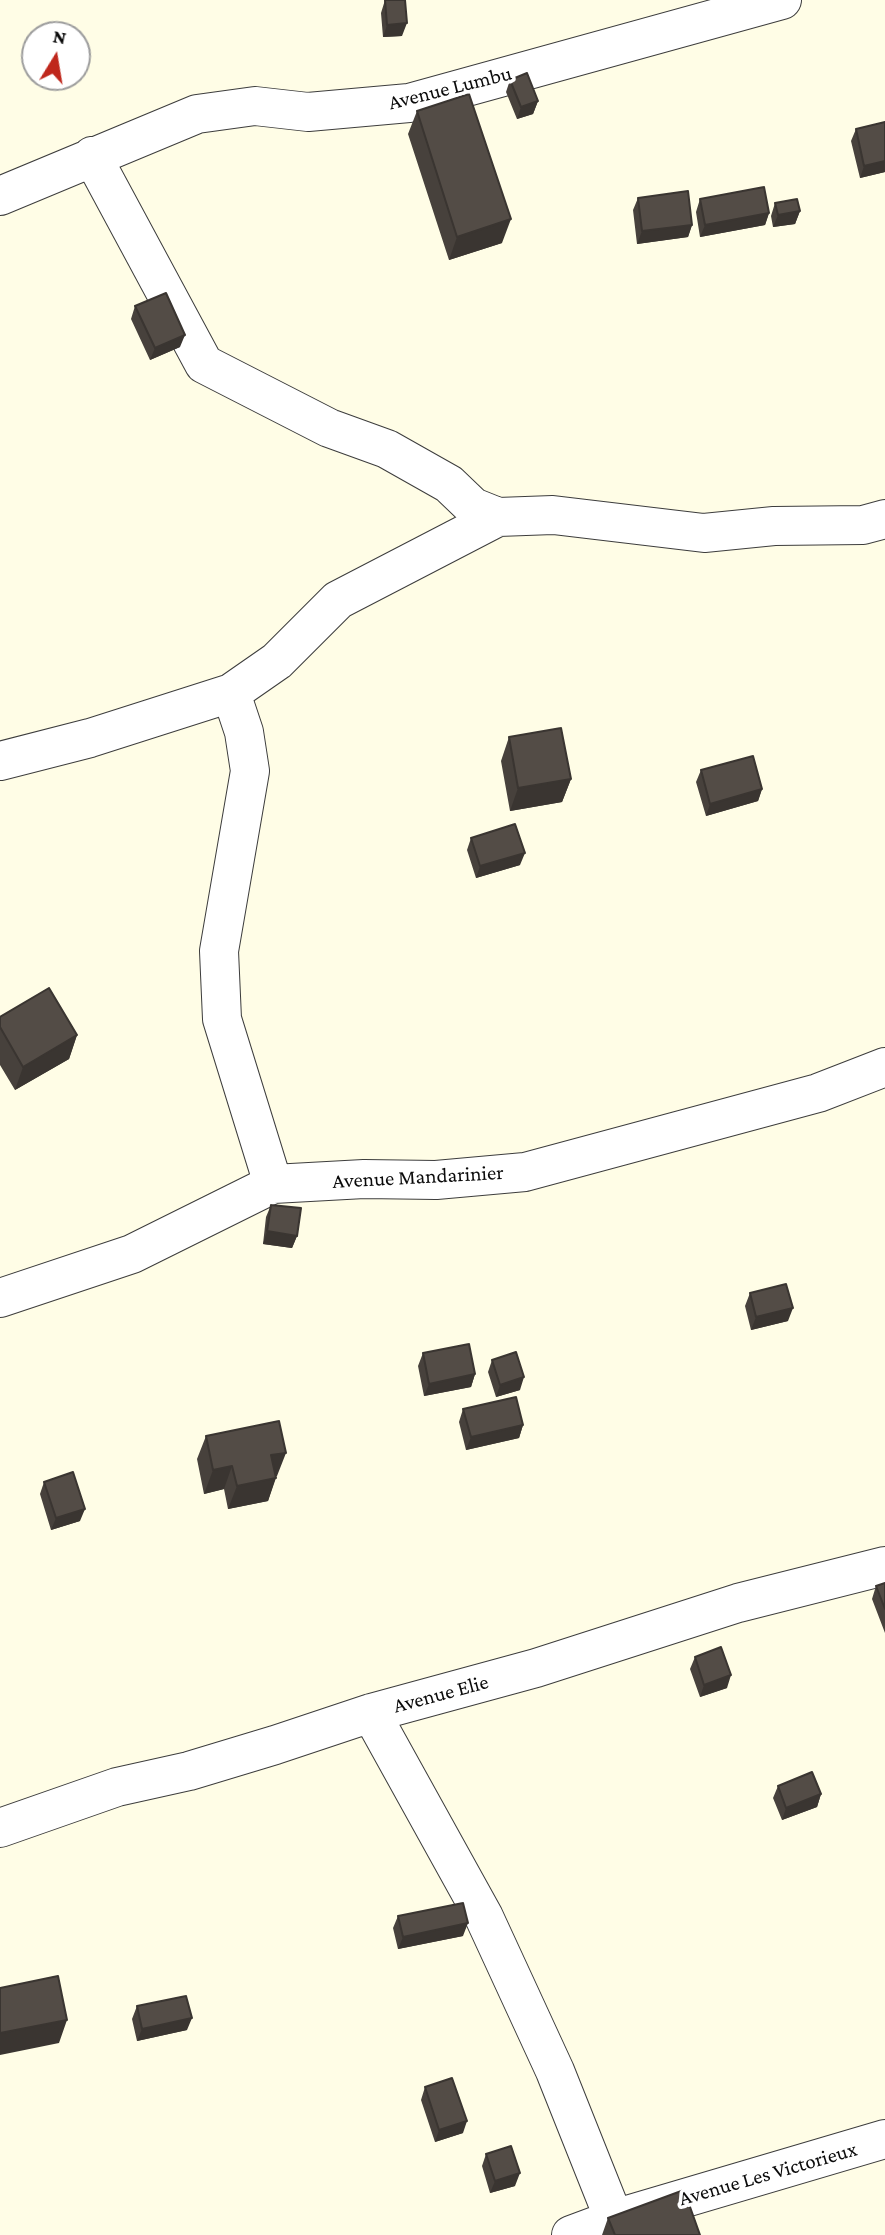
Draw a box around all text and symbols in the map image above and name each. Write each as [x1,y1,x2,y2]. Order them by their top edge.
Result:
north arrow [21,21,91,91]
text: N [51,25,68,48]
street label: Avenue Lumbu [386,61,514,115]
street label: Avenue Mandarinier [332,1160,504,1194]
street label: Avenue Elie [391,1669,491,1719]
street label: Avenue Les Victorieux [676,2137,860,2211]

